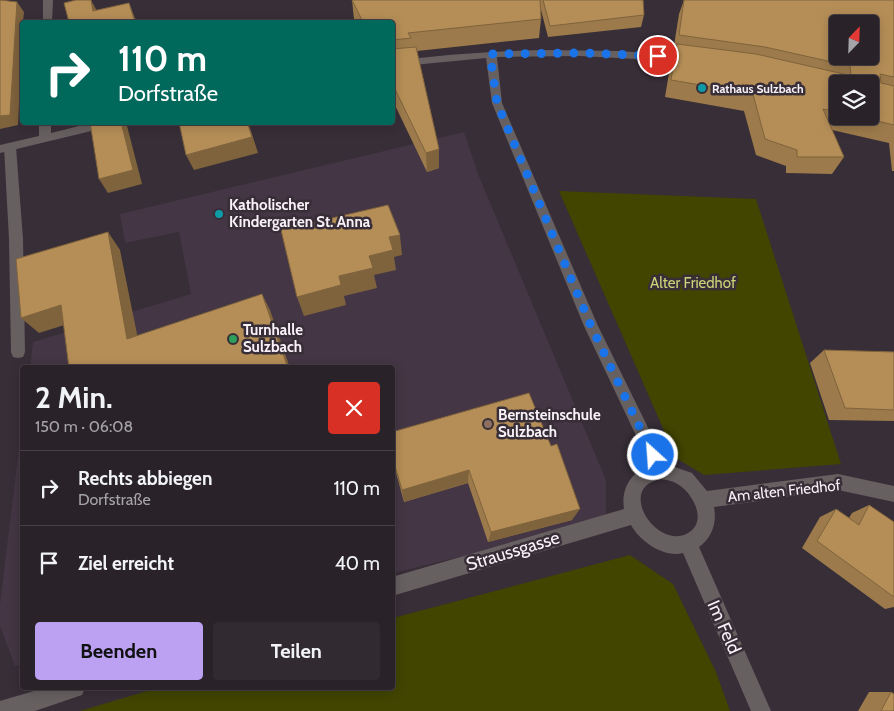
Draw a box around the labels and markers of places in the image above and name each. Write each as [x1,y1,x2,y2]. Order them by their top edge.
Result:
pin [637,35,679,77]
place label: Rathaus Sulzbach [712,81,804,96]
marker: Rathaus Sulzbach [696,82,708,94]
place label: Katholischer Kindergarten St. Anna [229,196,371,231]
marker: Katholischer Kindergarten St. Anna [213,208,225,220]
place label: Turnhalle Sulzbach [243,321,303,356]
marker: Turnhalle Sulzbach [227,333,239,345]
place label: Bernsteinschule Sulzbach [498,406,601,441]
marker: Bernsteinschule Sulzbach [482,418,494,430]

